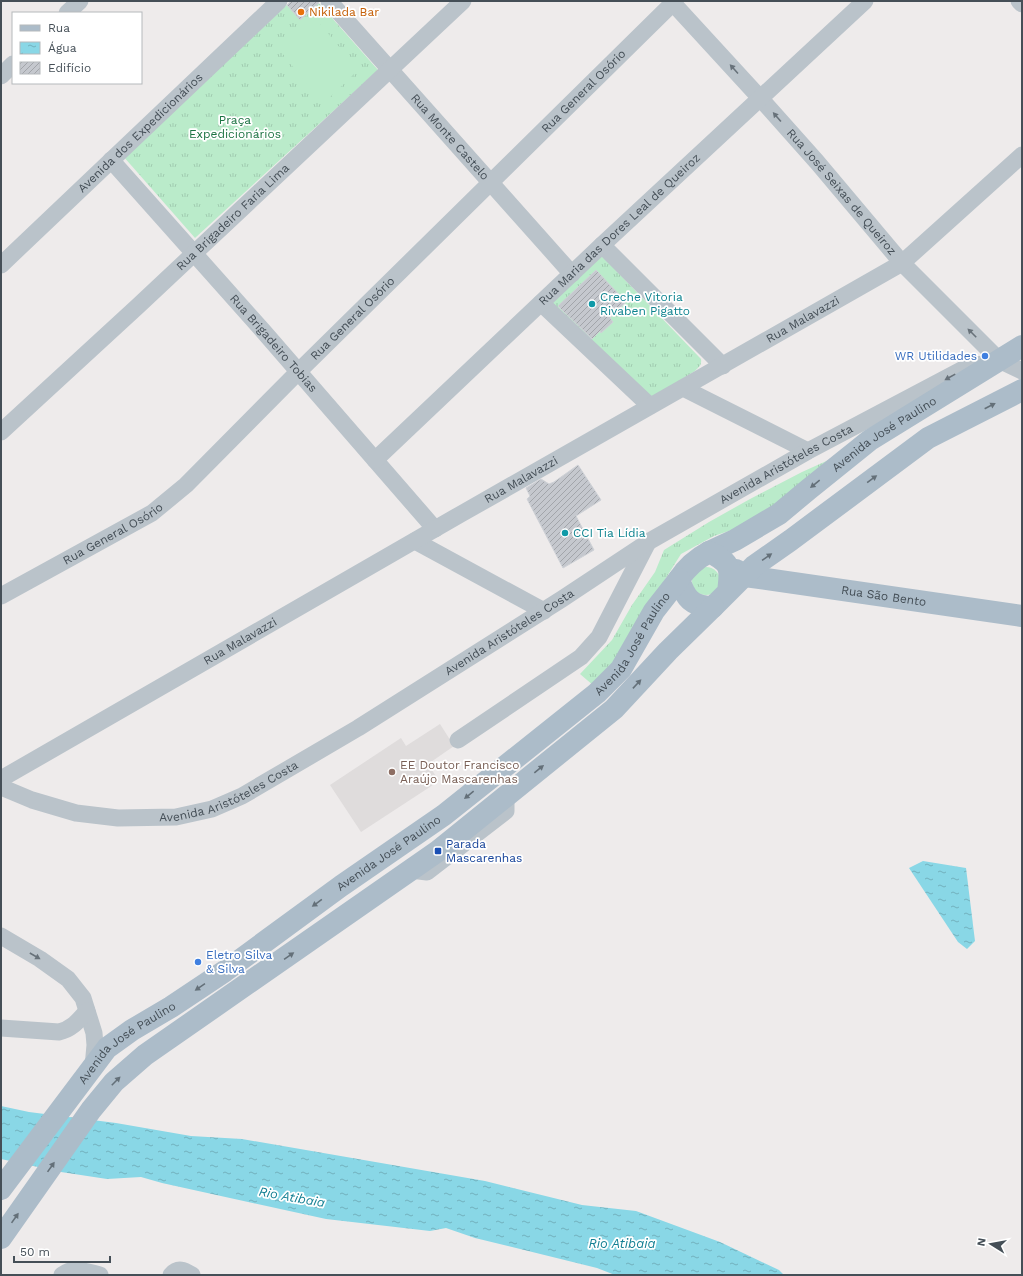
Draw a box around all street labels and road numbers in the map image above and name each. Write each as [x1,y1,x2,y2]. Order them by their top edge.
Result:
street label: Rua General Osório [538,47,629,136]
street label: Avenida dos Expedicionários [75,70,206,195]
street label: Rua Monte Castelo [408,91,492,183]
street label: Rua José Seixas de Queiroz [784,126,899,258]
street label: Rua Maria das Dores Leal de Queiroz [536,151,703,308]
street label: Rua Brigadeiro Faria Lima [173,161,292,273]
street label: Rua General Osório [308,274,398,363]
street label: Rua Brigadeiro Tobias [227,292,320,395]
street label: Rua Malavazzi [764,293,842,346]
street label: Avenida José Paulino [829,394,939,475]
street label: Avenida Aristóteles Costa [717,422,855,507]
street label: Rua Malavazzi [482,453,560,506]
street label: Rua General Osório [60,500,166,568]
street label: Rua São Bento [840,583,927,609]
street label: Avenida Aristóteles Costa [442,586,577,678]
street label: Avenida José Paulino [592,589,673,698]
street label: Rua Malavazzi [201,615,279,668]
street label: Avenida Aristóteles Costa [159,758,301,825]
street label: Avenida José Paulino [334,812,443,894]
street label: Avenida José Paulino [75,999,178,1087]

